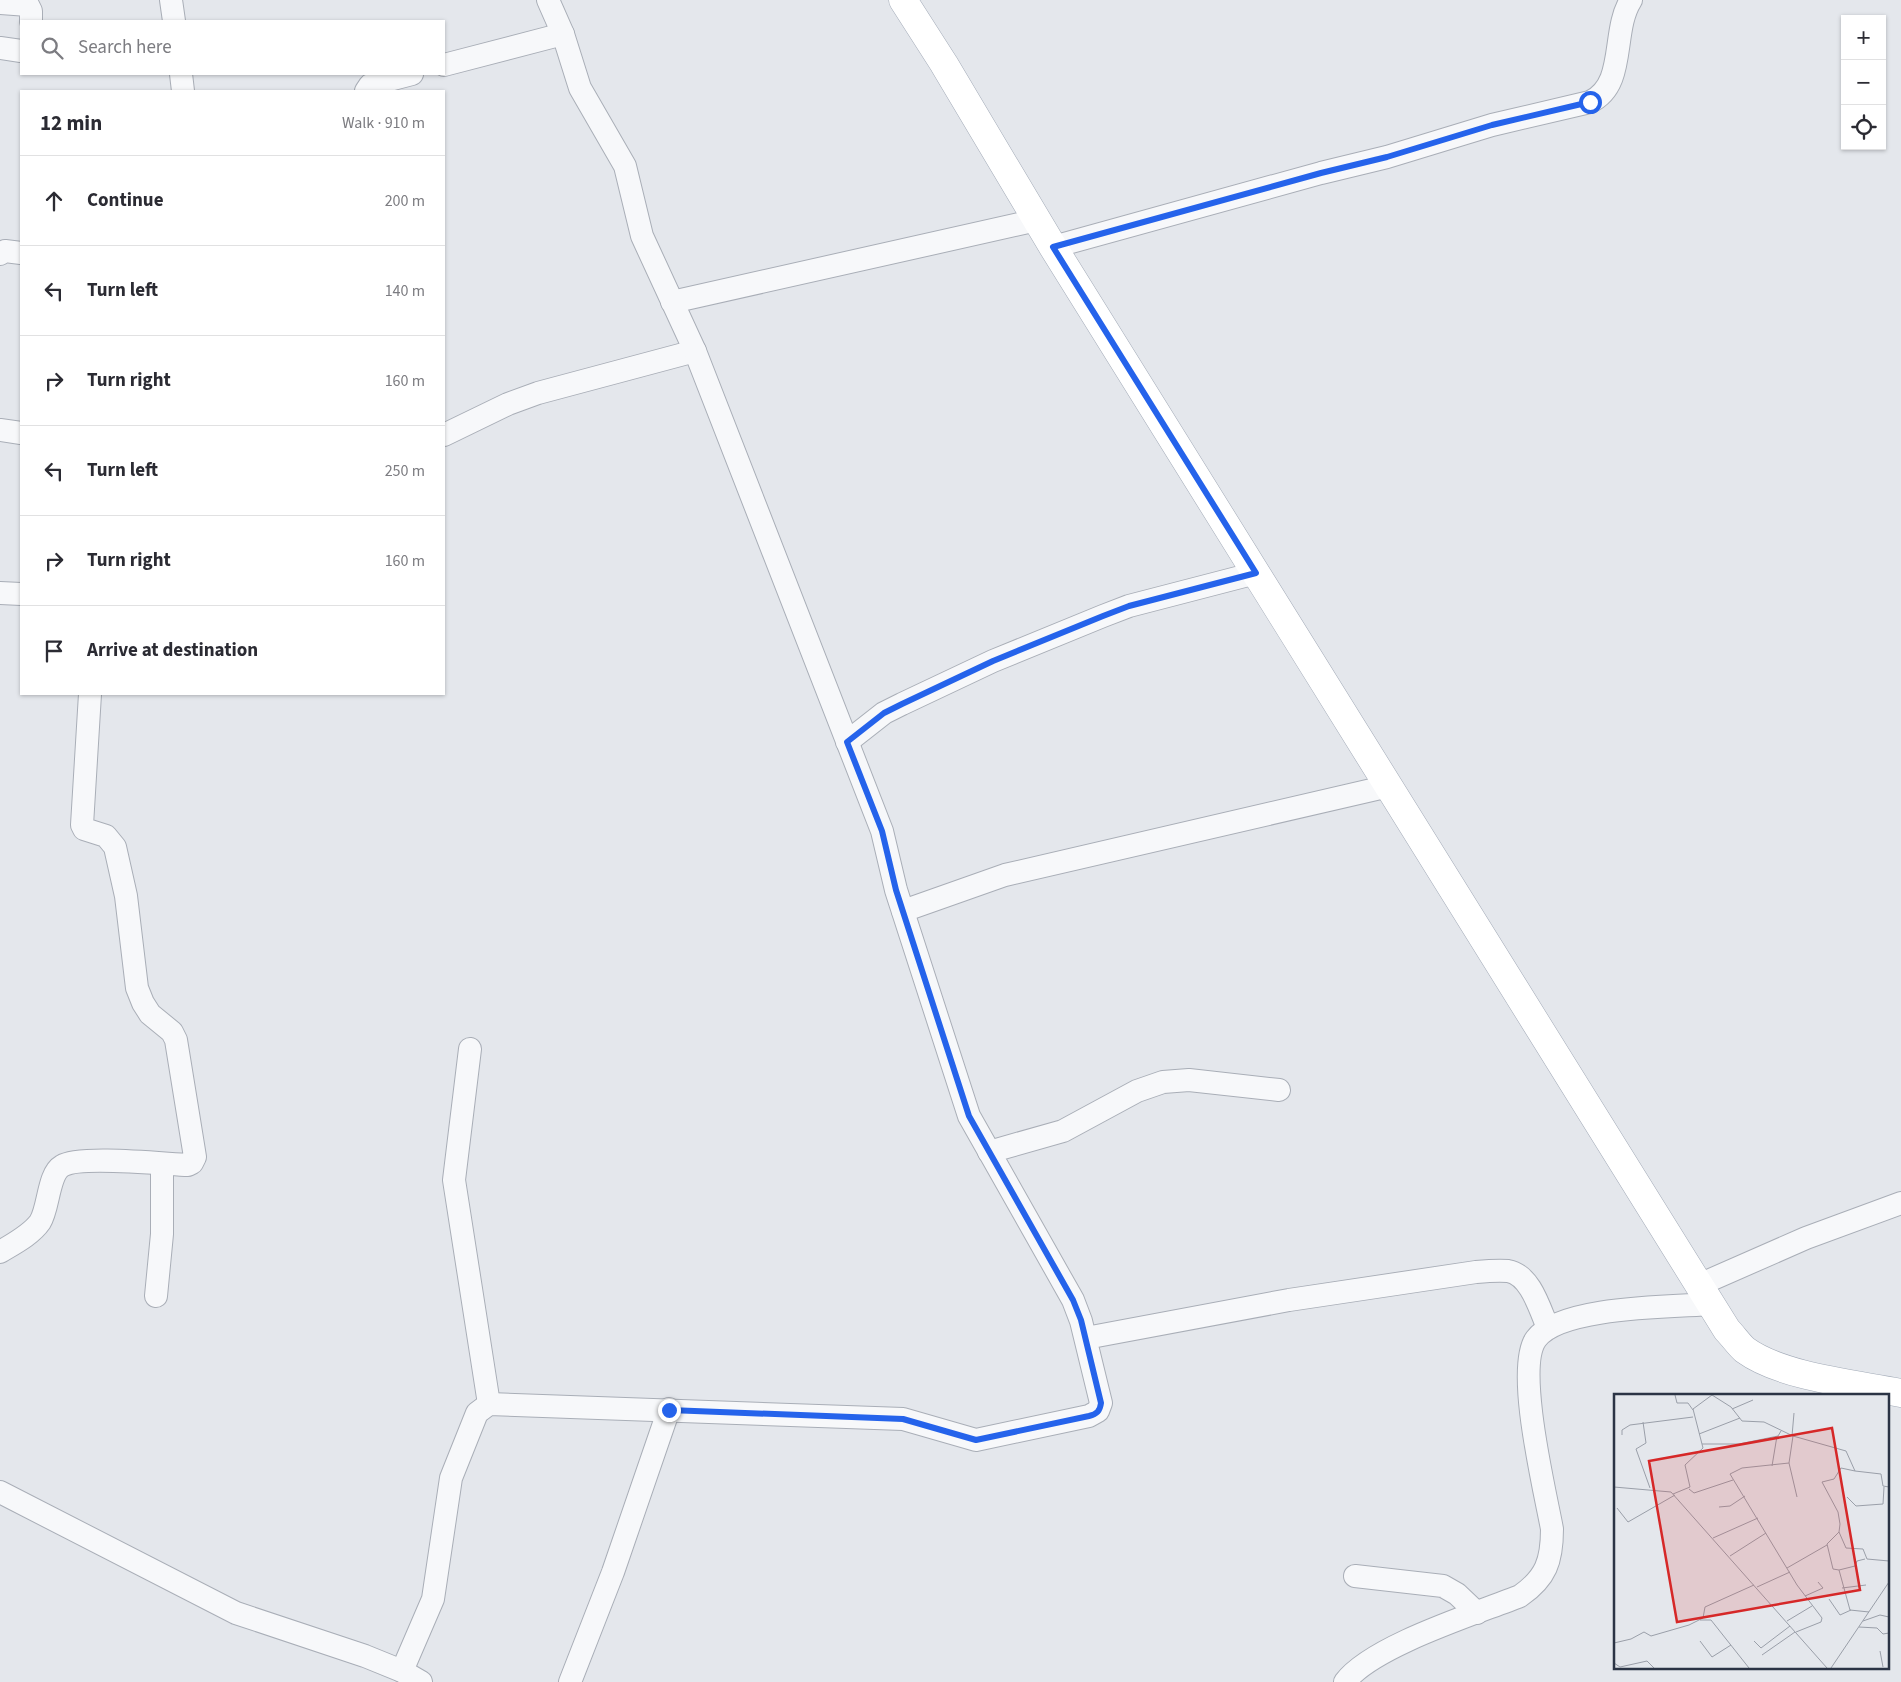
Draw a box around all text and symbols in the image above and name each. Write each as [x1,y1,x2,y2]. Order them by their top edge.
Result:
map controls [1841,15,1886,150]
button: + [1841,15,1886,60]
search box [20,20,445,75]
icon: search [38,34,66,62]
text: Search here [78,34,172,61]
button: − [1841,60,1886,105]
route start [1579,91,1602,114]
button: locate [1841,105,1886,150]
text: 12 min [40,108,102,138]
text: Walk · 910 m [342,112,425,134]
icon: ahead [40,187,68,215]
text: Continue [87,187,164,214]
text: 200 m [385,190,425,212]
icon: left [40,277,68,305]
text: Turn left [87,277,158,304]
text: 140 m [385,280,425,302]
icon: right [40,367,68,395]
text: Turn right [87,367,171,394]
text: 160 m [385,370,425,392]
icon: left [40,457,68,485]
text: Turn left [87,457,158,484]
text: 250 m [385,460,425,482]
icon: right [40,547,68,575]
text: Turn right [87,547,171,574]
text: 160 m [385,550,425,572]
icon: arrive [40,637,68,665]
text: Arrive at destination [87,637,258,664]
inset map [1614,1394,1888,1670]
route end [658,1399,681,1422]

